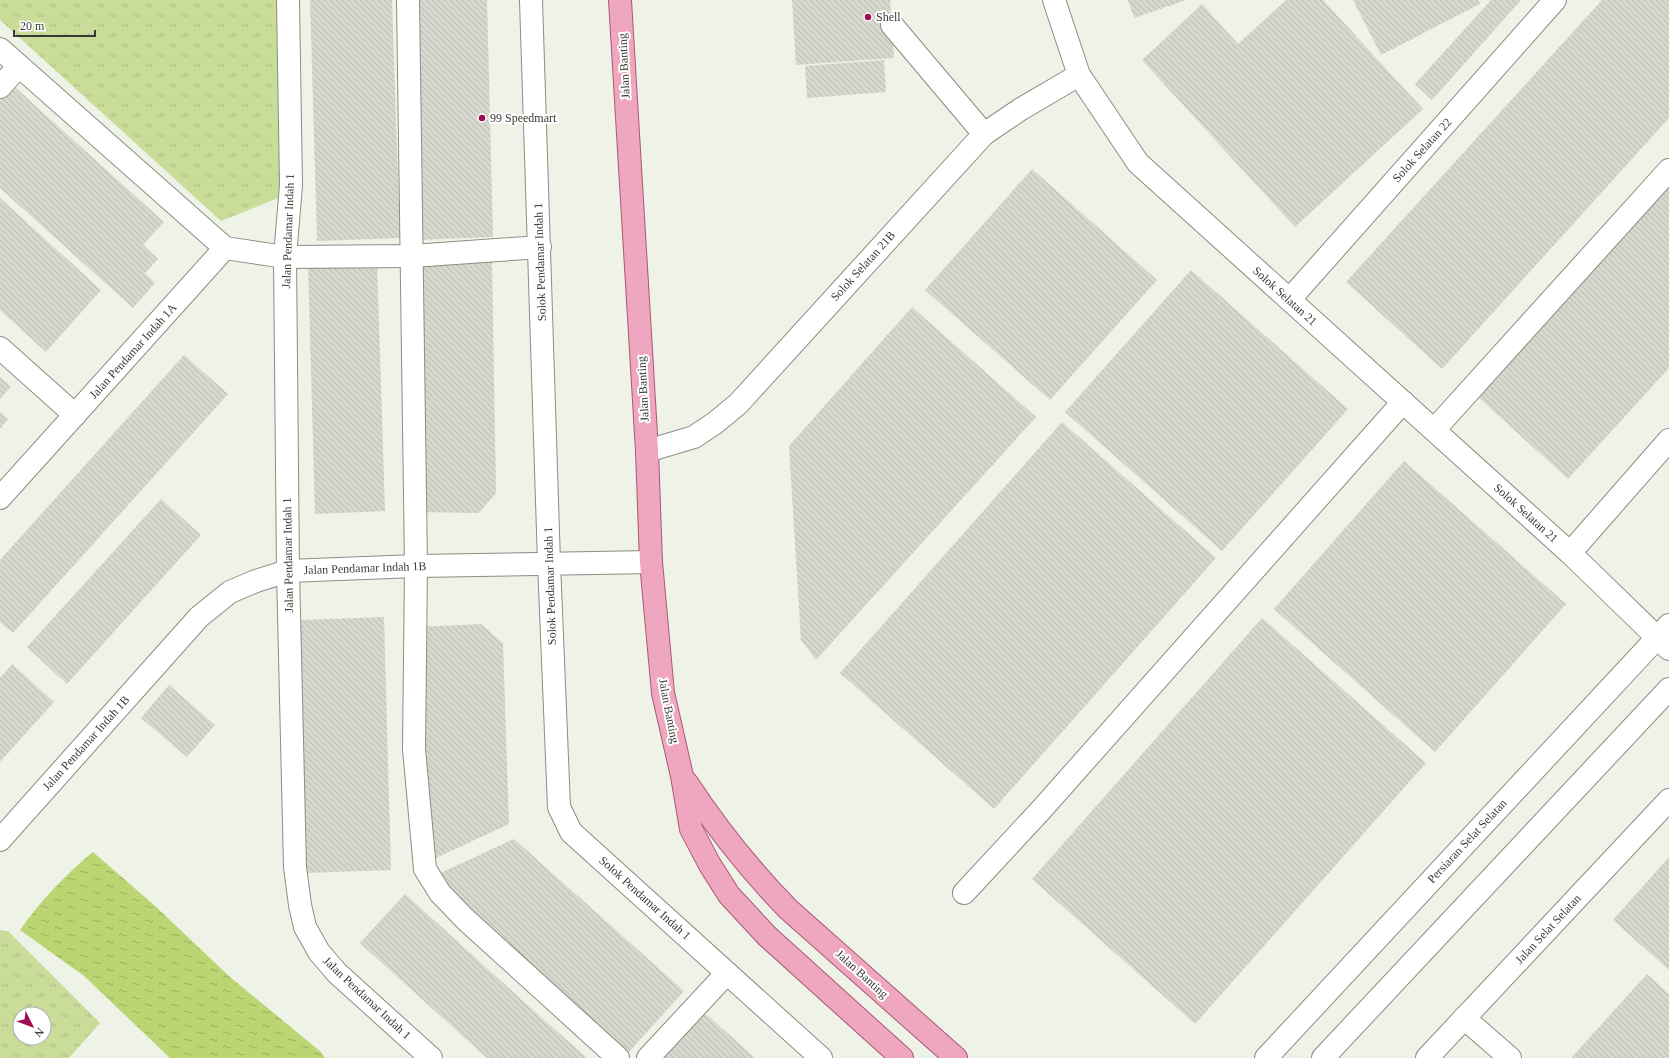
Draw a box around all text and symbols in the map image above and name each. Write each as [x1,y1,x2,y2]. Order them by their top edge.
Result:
place label: Shell [876,10,901,24]
scale bar [14,12,95,38]
marker: Shell [863,12,873,22]
text: 20 m [20,19,45,33]
street label: Jalan Banting [615,33,633,99]
place label: 99 Speedmart [490,111,557,125]
marker: 99 Speedmart [477,113,487,123]
street label: Solok Selatan 22 [1390,115,1454,185]
street label: Jalan Pendamar Indah 1 [279,173,297,289]
street label: Solok Pendamar Indah 1 [531,203,549,321]
street label: Solok Selatan 21B [828,228,898,304]
street label: Solok Selatan 21 [1250,264,1320,328]
street label: Jalan Pendamar Indah 1A [86,300,180,402]
street label: Jalan Banting [634,356,652,422]
street label: Solok Selatan 21 [1491,481,1561,545]
street label: Jalan Pendamar Indah 1 [280,497,296,613]
street label: Solok Pendamar Indah 1 [541,527,559,645]
street label: Jalan Pendamar Indah 1B [303,559,427,577]
street label: Jalan Banting [656,677,682,745]
street label: Jalan Pendamar Indah 1B [40,693,132,793]
street label: Persiaran Selat Selatan [1424,796,1510,886]
street label: Solok Pendamar Indah 1 [596,853,694,943]
street label: Jalan Selat Selatan [1512,891,1584,967]
street label: Jalan Banting [833,947,891,1001]
street label: Jalan Pendamar Indah 1 [320,954,414,1042]
north arrow [12,1006,52,1046]
text: N [32,1026,47,1040]

